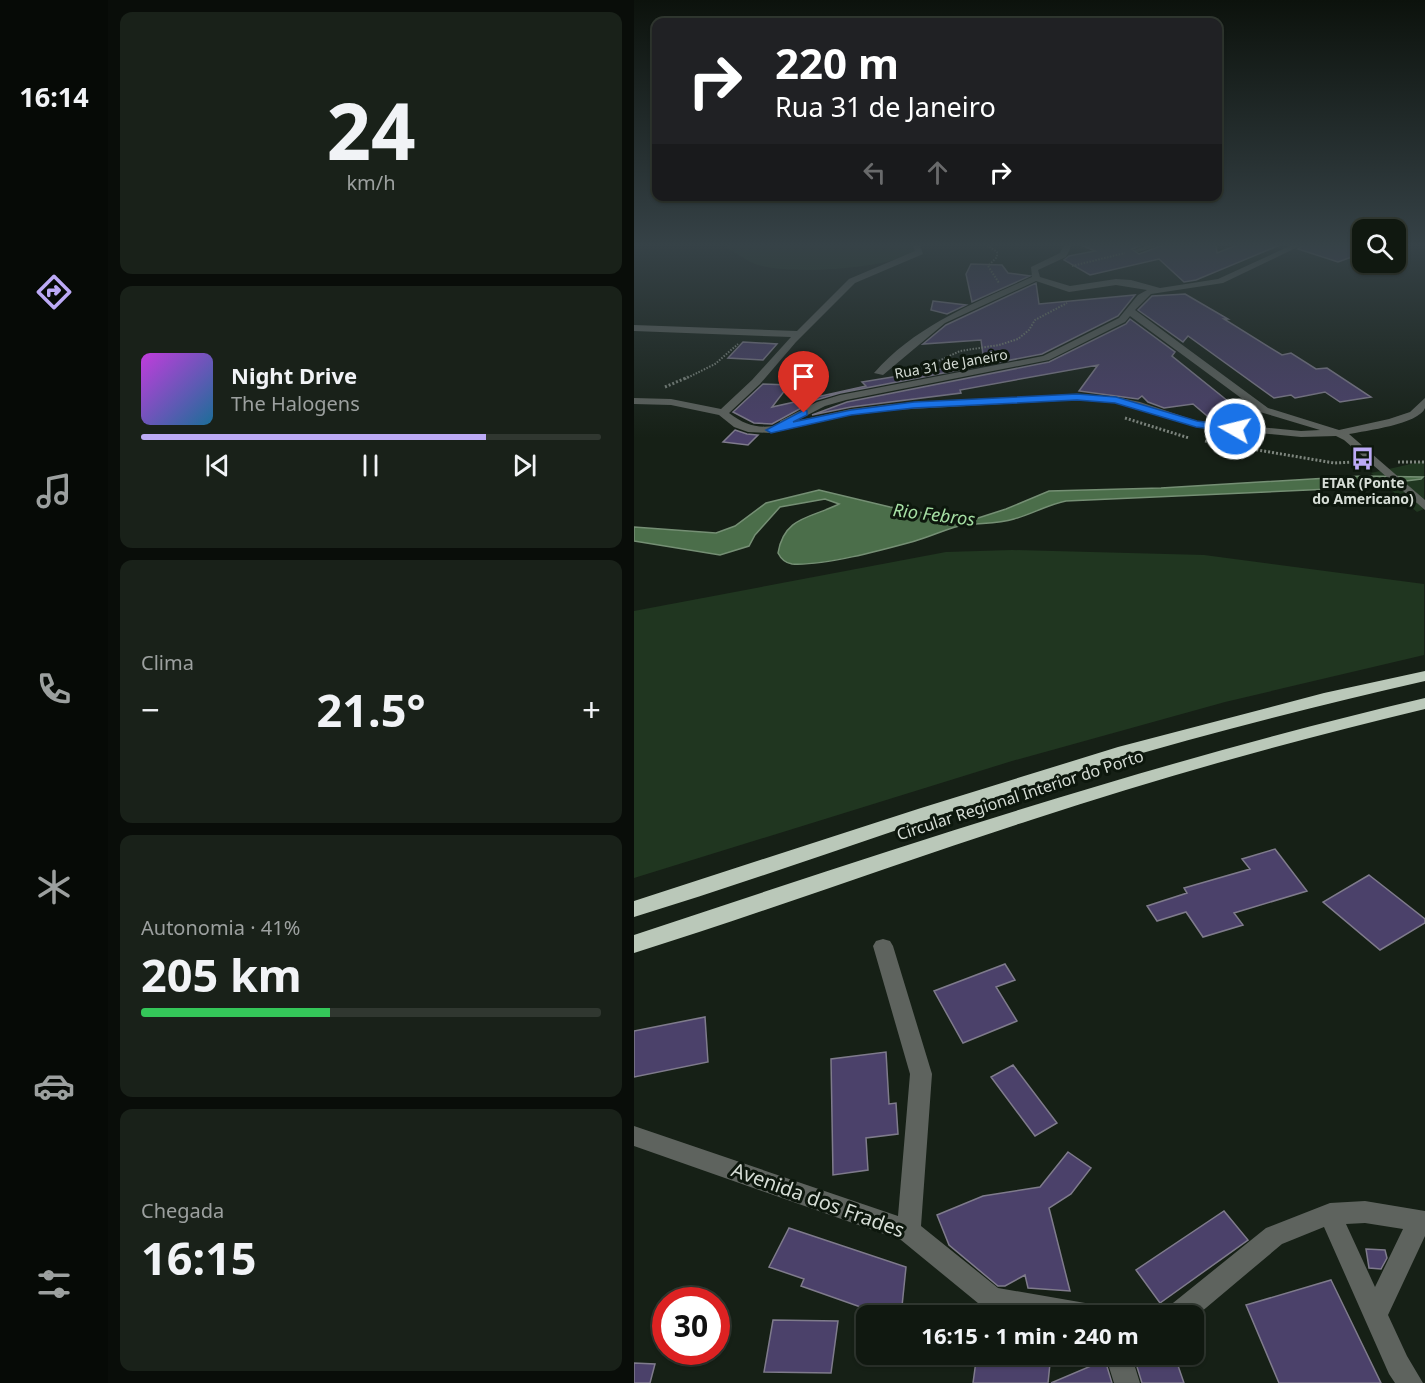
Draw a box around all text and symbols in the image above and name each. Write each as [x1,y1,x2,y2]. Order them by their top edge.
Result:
text: 220 m [775,34,899,91]
icon: right [676,42,754,120]
text: 24 [326,77,416,183]
text: 16:14 [19,78,89,115]
text: Rua 31 de Janeiro [775,88,996,125]
icon: left [858,156,891,189]
icon: ahead [921,156,954,189]
icon: right [984,156,1017,189]
text: km/h [346,169,396,196]
map controls [1352,219,1406,273]
button: search [1352,219,1406,273]
icon: directions [33,271,75,313]
street label: Rua 31 de Janeiro [893,344,1009,383]
pin [778,351,829,413]
text: Night Drive [231,360,357,390]
icon: arrive [787,360,820,393]
text: The Halogens [231,390,360,417]
position arrow [1203,397,1267,461]
bus stop icon: ETAR (Ponte do Americano) [1350,446,1376,472]
icon: previous [201,449,234,482]
icon: pause [354,449,387,482]
icon: next [508,449,541,482]
icon: music [33,470,75,512]
place label: ETAR (Ponte do Americano) [1312,473,1414,508]
water label: Rio Febros [892,497,977,531]
text: Clima [141,649,194,676]
icon: phone [33,668,75,710]
text: 21.5° [317,679,425,740]
text: − [141,687,160,732]
text: + [582,687,601,732]
street label: Circular Regional Interior do Porto [894,745,1146,845]
icon: climate [33,866,75,908]
text: Autonomia · 41% [141,914,300,941]
text: 205 km [141,944,302,1005]
icon: car [33,1065,75,1107]
street label: Avenida dos Frades [728,1156,908,1243]
text: Chegada [141,1197,224,1224]
text: 16:15 [141,1227,257,1288]
icon: filters [33,1263,75,1305]
speed limit sign: 30 [652,1287,730,1365]
text: 16:15 · 1 min · 240 m [921,1320,1139,1350]

